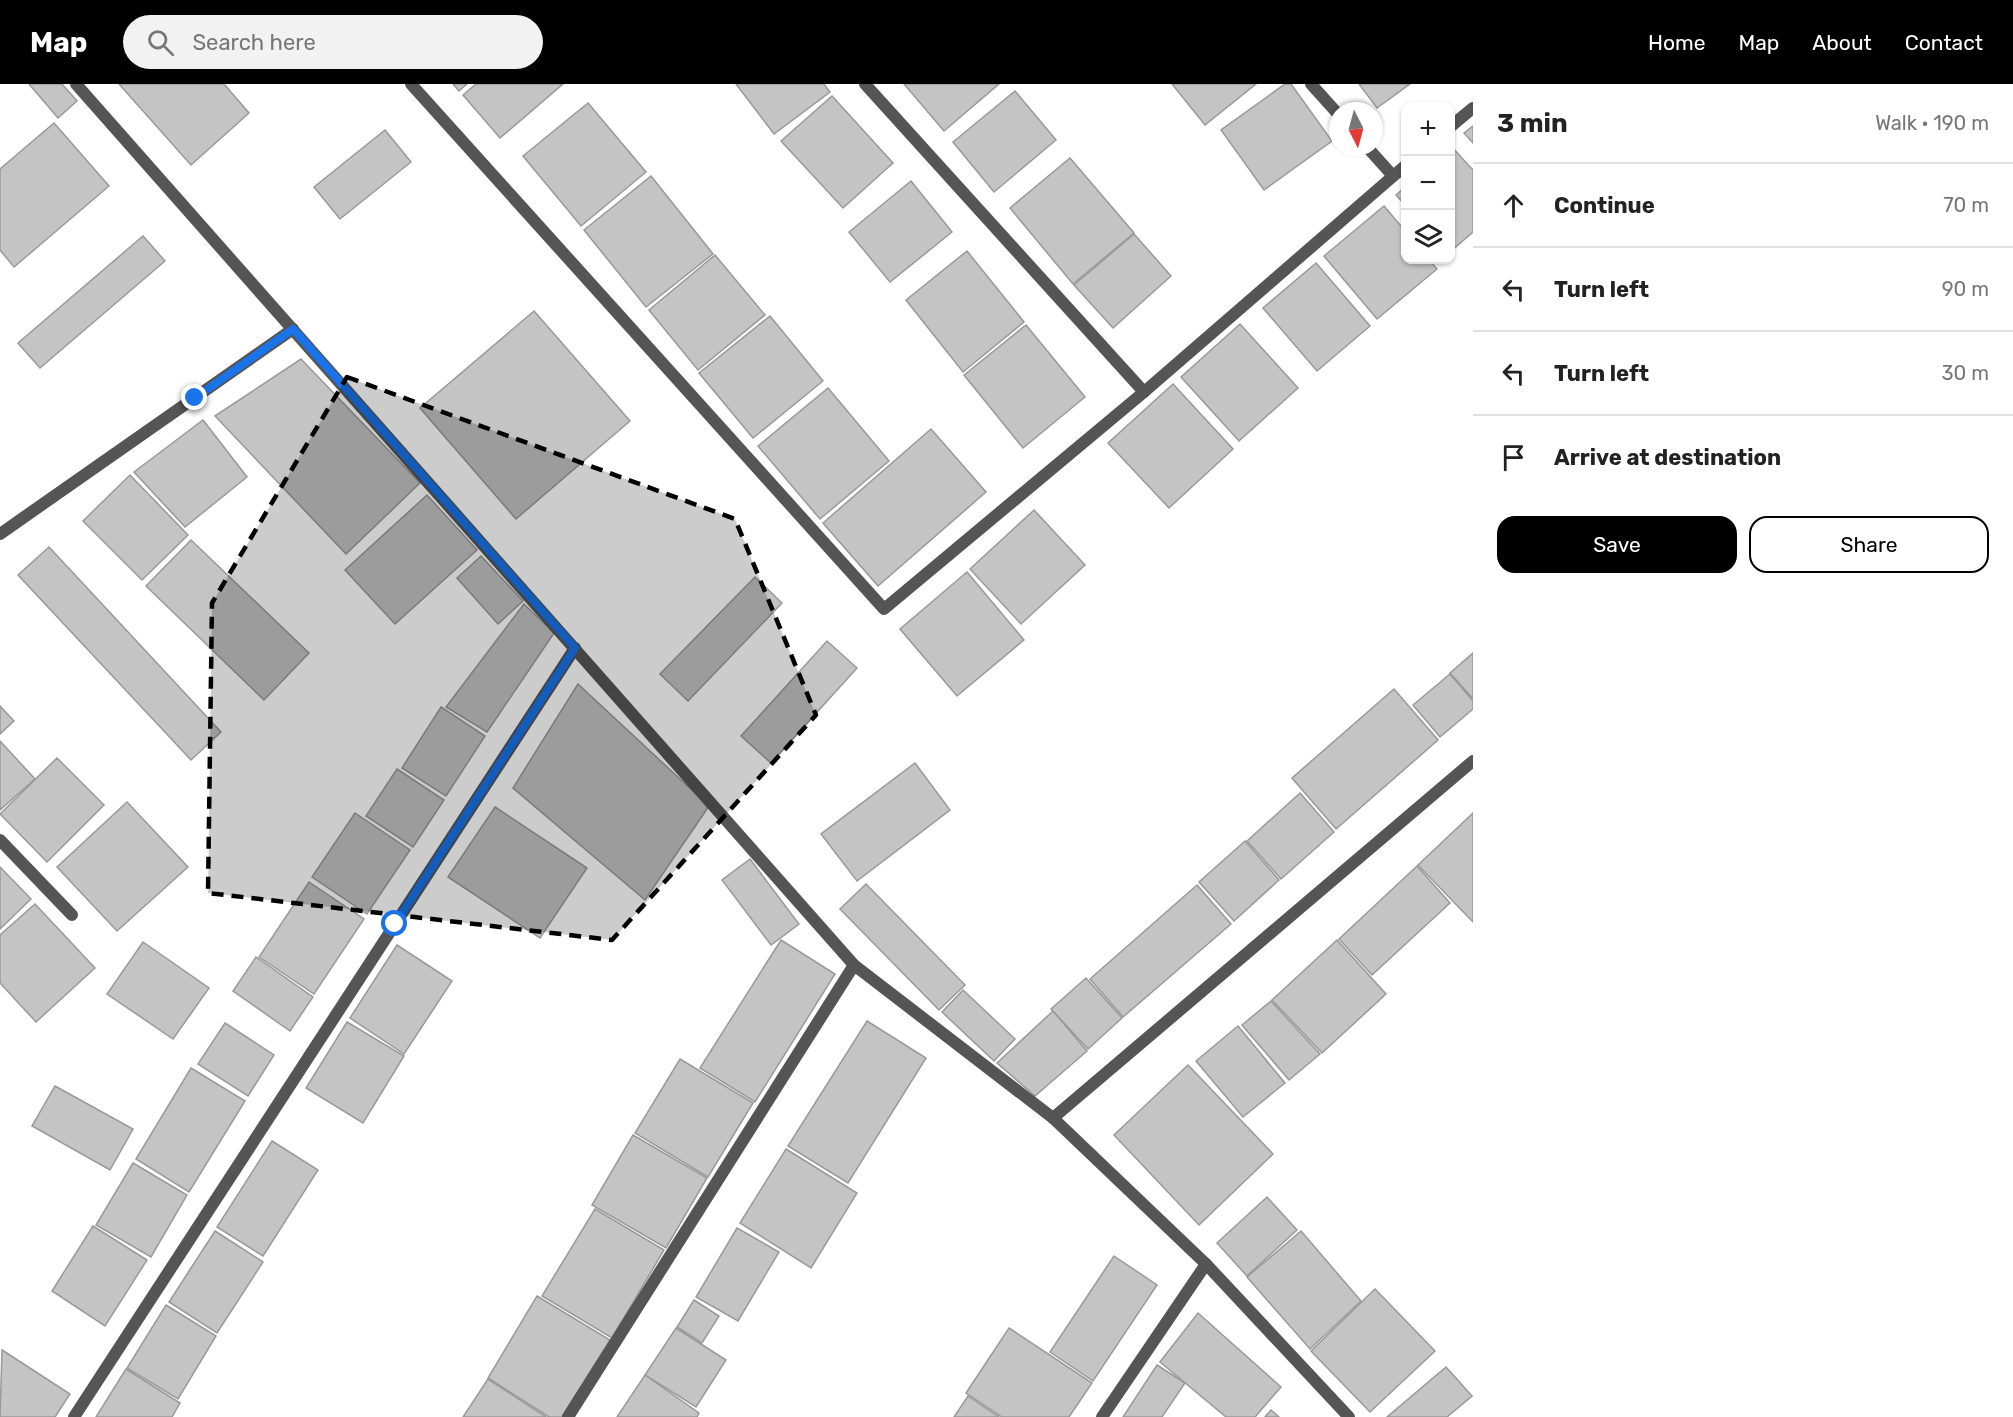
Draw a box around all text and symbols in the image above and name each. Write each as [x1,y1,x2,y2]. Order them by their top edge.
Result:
search box [123,15,543,69]
text: Map [30,26,87,59]
icon: search [144,26,177,59]
text: Search here [192,29,316,56]
text: Home [1648,30,1705,55]
text: Map [1738,30,1779,55]
text: About [1812,30,1872,55]
text: Contact [1905,30,1983,55]
north arrow [1329,102,1383,156]
map controls [1401,102,1455,264]
button: + [1401,102,1455,156]
text: 3 min [1497,108,1568,139]
text: Walk · 190 m [1875,111,1989,135]
button: − [1401,156,1455,210]
icon: ahead [1497,189,1530,222]
text: Continue [1554,192,1655,219]
text: 70 m [1943,193,1989,217]
button: layers [1401,210,1455,264]
icon: left [1497,273,1530,306]
text: Turn left [1554,276,1649,303]
text: 90 m [1942,277,1989,301]
icon: left [1497,357,1530,390]
text: Turn left [1554,360,1649,387]
text: 30 m [1942,361,1989,385]
route end [181,384,207,410]
icon: arrive [1497,441,1530,474]
text: Arrive at destination [1554,444,1781,471]
button: Save [1497,516,1737,573]
button: Share [1749,516,1989,573]
route start [381,910,407,936]

